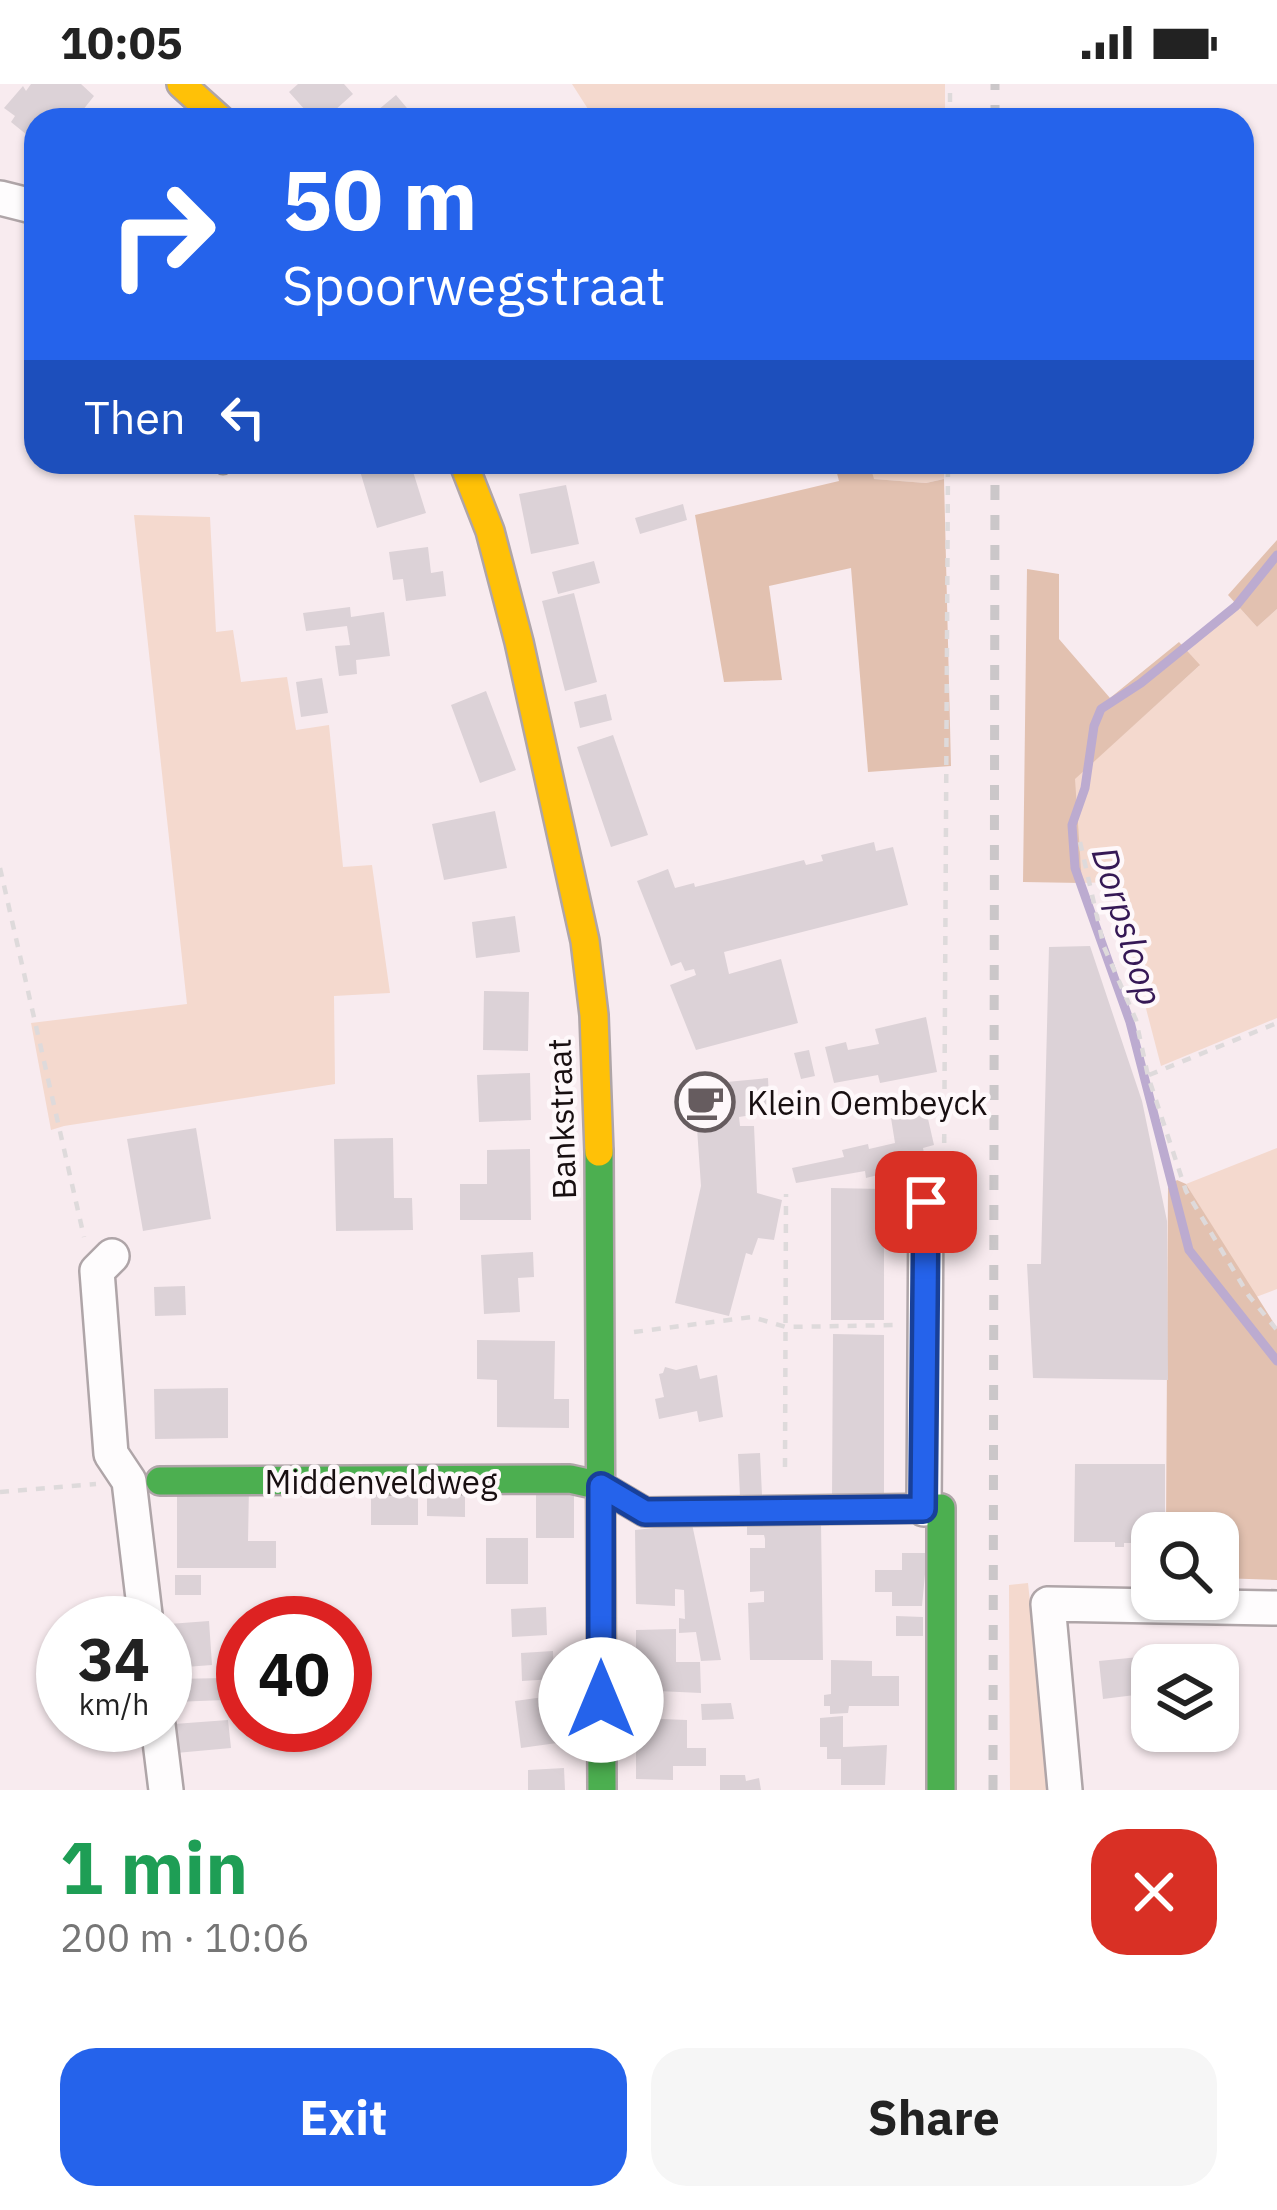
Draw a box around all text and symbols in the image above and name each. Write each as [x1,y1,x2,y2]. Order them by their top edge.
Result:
text: 10:05 [60,13,183,71]
text: 50 m [282,144,478,253]
icon: right [84,156,240,312]
text: Spoorwegstraat [282,250,666,320]
icon: left [210,384,276,450]
text: Then [84,388,186,446]
water label: Dorpsloop [1082,841,1174,1011]
street label: Bankstraat [537,1038,585,1200]
cafe icon: Klein Oembeyck [674,1071,736,1133]
place label: Klein Oembeyck [747,1081,987,1124]
pin [875,1151,977,1253]
icon: arrive [893,1169,959,1235]
street label: Middenveldweg [265,1460,498,1503]
map controls [1131,1512,1239,1752]
button: search [1131,1512,1239,1620]
speed limit sign: 40 [216,1596,372,1752]
text: 34 [78,1619,150,1698]
position arrow [538,1637,664,1763]
button: layers [1131,1644,1239,1752]
text: km/h [79,1684,149,1723]
text: 1 min [60,1820,248,1914]
button: close [1091,1829,1217,1955]
text: 200 m · 10:06 [60,1912,310,1963]
button: Exit [60,2048,627,2186]
button: Share [651,2048,1217,2186]

